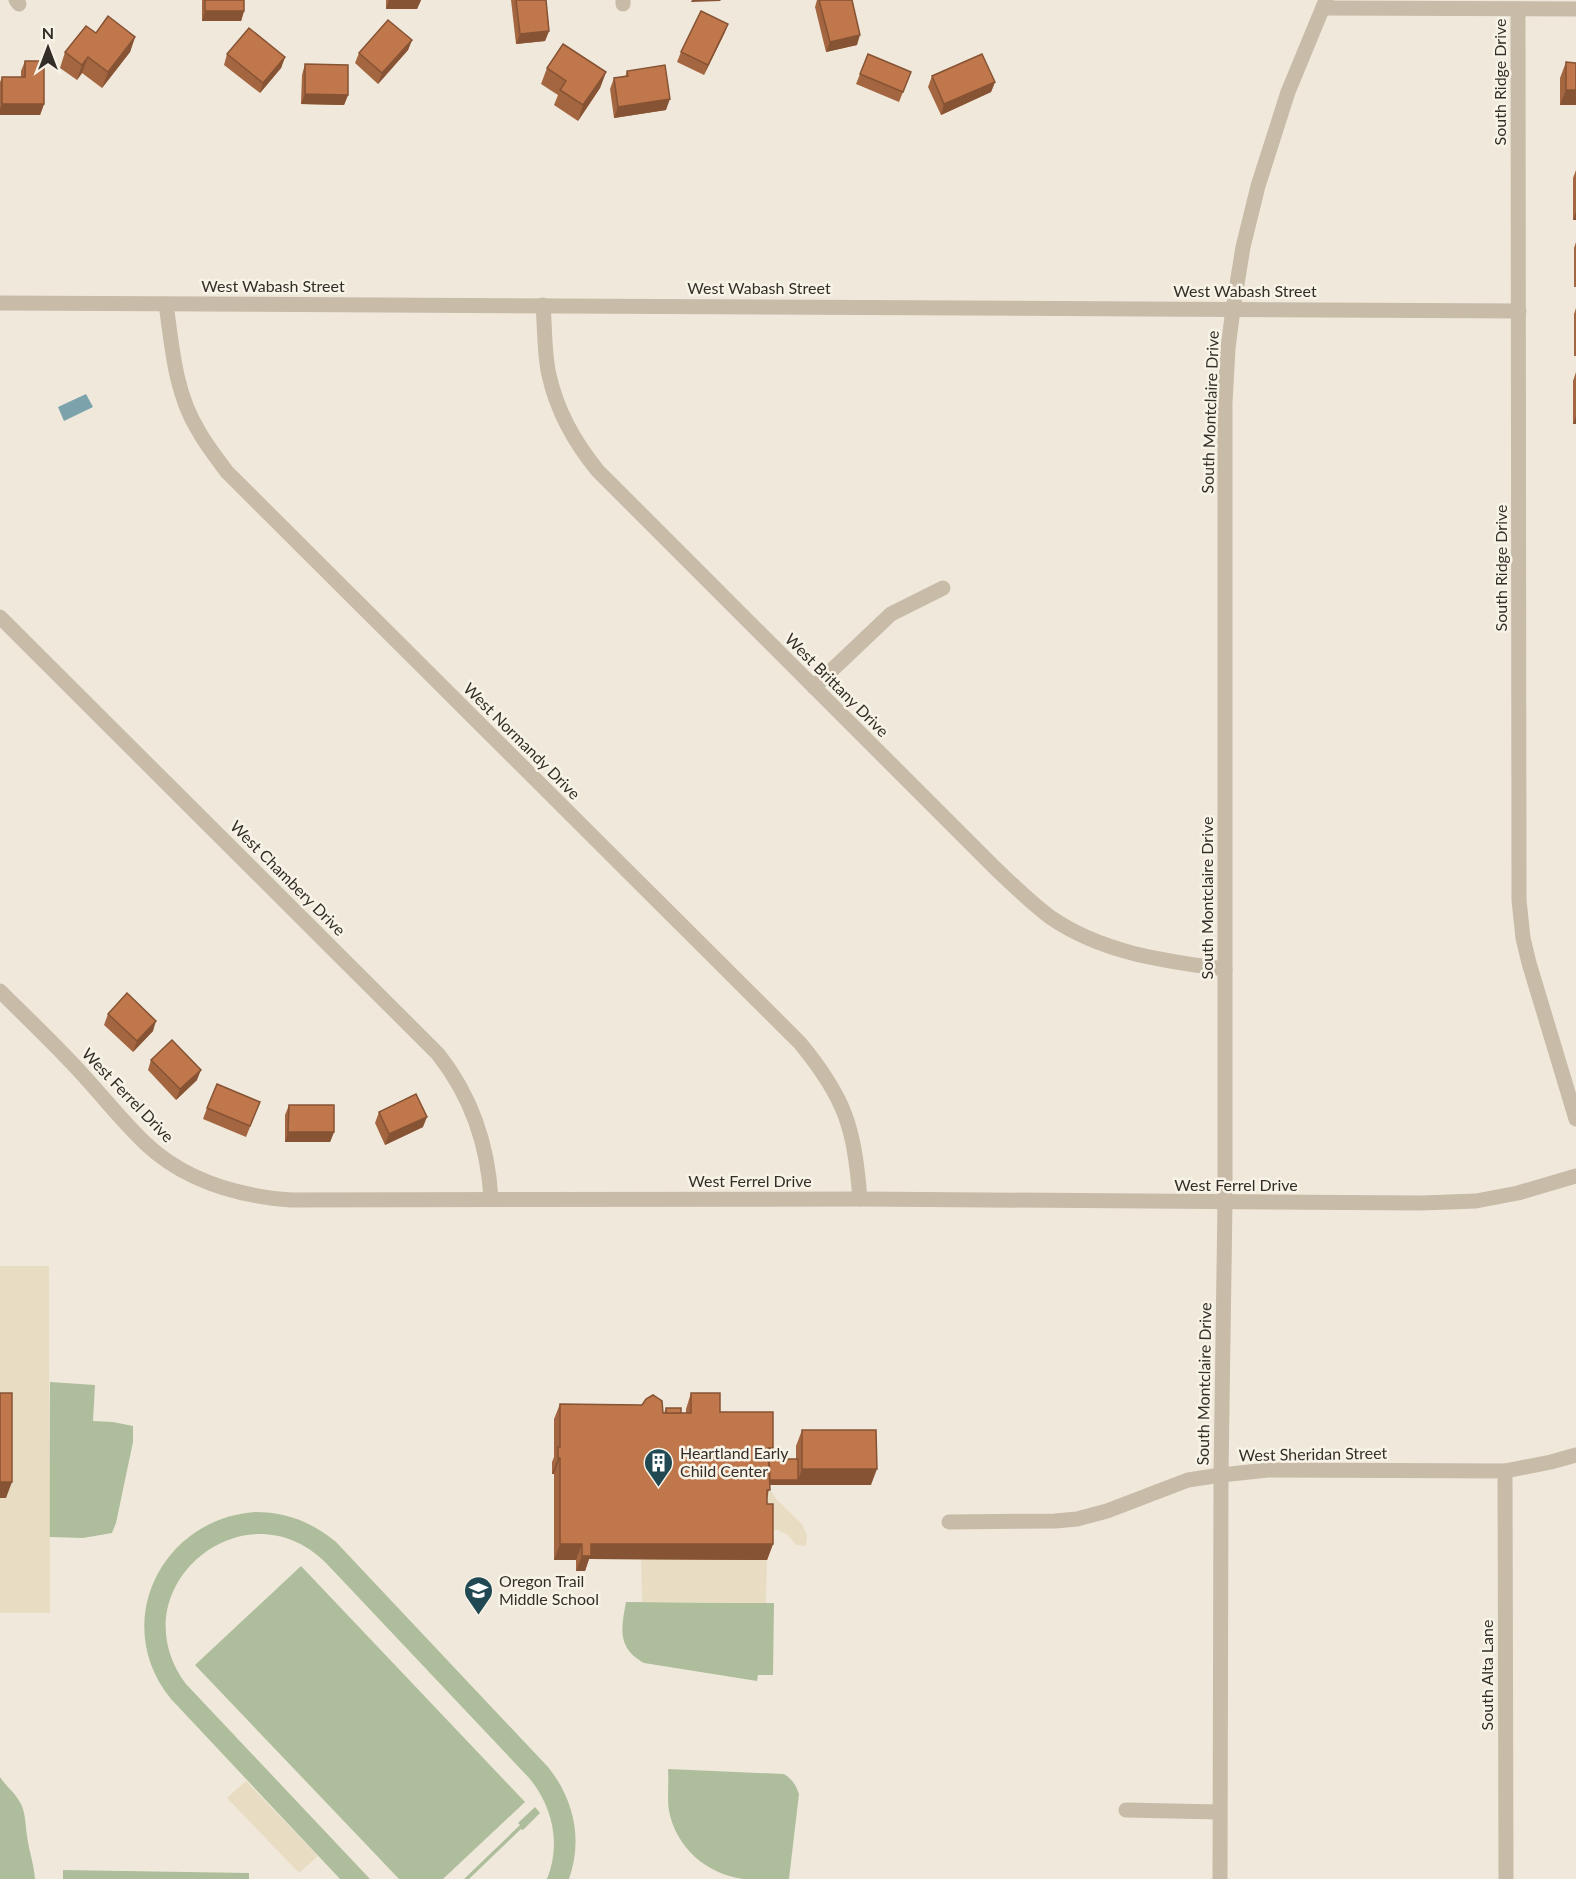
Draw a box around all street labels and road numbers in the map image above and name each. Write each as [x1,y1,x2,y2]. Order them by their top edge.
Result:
street label: South Ridge Drive [1490,19,1509,145]
street label: West Wabash Street [201,276,345,295]
street label: West Wabash Street [687,278,831,297]
street label: West Wabash Street [1173,281,1317,300]
street label: South Montclaire Drive [1197,330,1222,494]
street label: South Ridge Drive [1491,505,1510,631]
street label: West Brittany Drive [782,629,893,740]
street label: West Normandy Drive [460,678,585,803]
street label: West Chambery Drive [227,816,350,939]
street label: South Montclaire Drive [1197,817,1216,979]
street label: West Ferrel Drive [79,1044,178,1146]
street label: West Ferrel Drive [688,1171,812,1190]
street label: West Ferrel Drive [1174,1175,1298,1194]
street label: South Montclaire Drive [1193,1302,1214,1466]
street label: West Sheridan Street [1239,1443,1388,1464]
street label: South Alta Lane [1477,1620,1496,1730]

